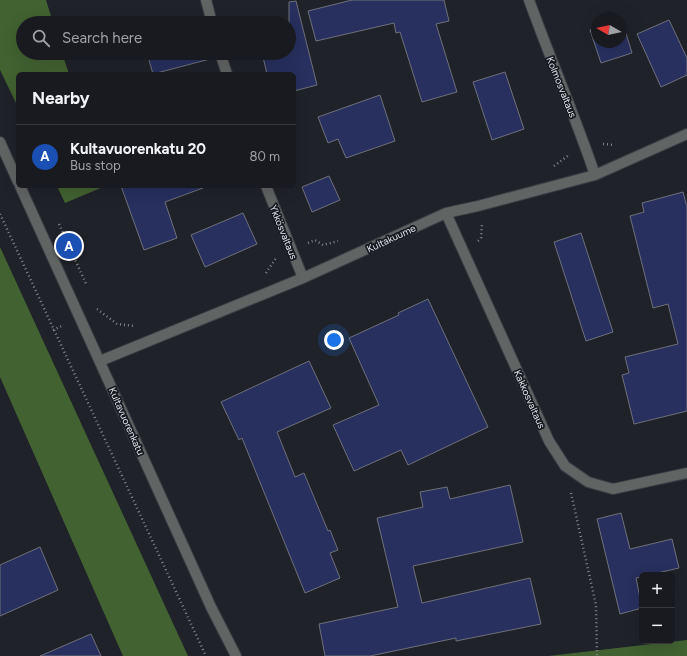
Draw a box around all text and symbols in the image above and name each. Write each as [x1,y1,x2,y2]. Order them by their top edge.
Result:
north arrow [591,12,627,48]
search box [16,16,296,60]
icon: search [30,27,52,49]
text: Search here [62,29,142,47]
street label: Kolmosvaltaus [543,55,580,120]
text: Nearby [32,88,90,108]
text: Kultavuorenkatu 20 [70,140,206,158]
text: A [40,149,50,164]
text: 80 m [249,149,280,164]
text: Bus stop [70,158,121,173]
street label: Ykkösvaltaus [267,203,300,262]
street label: Kultakuume [365,221,418,255]
pin: A [56,231,82,261]
your location [324,330,344,350]
street label: Kakkosvaltaus [511,368,548,431]
street label: Kultavuorenkatu [106,385,147,457]
map controls [639,572,675,644]
button: + [639,572,675,608]
button: − [639,608,675,644]

